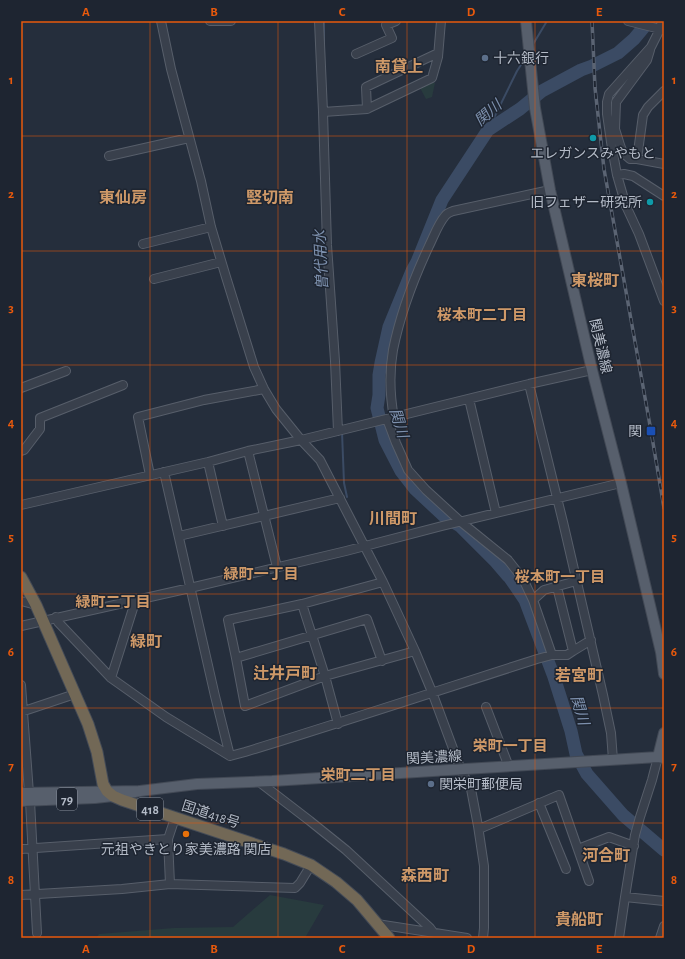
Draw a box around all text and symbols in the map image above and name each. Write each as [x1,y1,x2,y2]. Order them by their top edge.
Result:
text: A [82,6,90,19]
text: B [210,6,218,19]
text: C [339,6,346,19]
text: D [467,6,476,19]
text: E [596,6,603,19]
place label: 十六銀行 [493,51,549,66]
marker: 十六銀行 [480,53,490,63]
district label: 南貸上 [375,57,423,75]
text: 1 [9,74,13,87]
text: 1 [672,74,676,87]
water label: 関川 [472,97,506,129]
marker: エレガンスみやもと [588,133,598,143]
place label: エレガンスみやもと [530,146,656,161]
text: 2 [8,188,14,201]
text: 2 [671,188,677,201]
district label: 東仙房 [99,189,147,206]
district label: 竪切南 [246,189,294,206]
place label: 旧フェザー研究所 [530,195,642,210]
marker: 旧フェザー研究所 [645,197,655,207]
water label: 曽代用水 [311,228,331,290]
district label: 東桜町 [571,272,619,289]
text: 3 [8,302,14,315]
text: 3 [671,302,677,315]
district label: 桜本町二丁目 [437,307,527,323]
street label: 関美濃線 [587,317,614,375]
water label: 関川 [387,407,411,442]
text: 4 [8,417,15,430]
text: 4 [671,417,678,430]
place label: 関 [628,425,642,439]
marker: 関 [645,425,657,437]
district label: 川間町 [369,510,417,527]
text: 5 [8,531,14,544]
text: 5 [671,531,677,544]
district label: 緑町一丁目 [223,566,299,582]
district label: 桜本町一丁目 [515,569,605,585]
district label: 緑町二丁目 [75,594,151,610]
district label: 緑町 [130,633,162,650]
text: 6 [8,646,14,659]
text: 6 [671,646,677,659]
district label: 辻井戸町 [253,664,317,682]
district label: 若宮町 [555,667,603,684]
water label: 関川 [568,694,591,729]
district label: 栄町一丁目 [472,738,548,754]
street label: 関美濃線 [406,749,462,766]
text: 7 [8,760,14,773]
text: 7 [671,760,677,773]
district label: 栄町二丁目 [320,767,396,783]
place label: 関栄町郵便局 [439,777,523,792]
marker: 関栄町郵便局 [426,779,436,789]
road number: 79 [57,788,77,810]
road number: 418 [137,798,163,820]
street label: 国道418号 [180,798,242,831]
marker: 元祖やきとり家美濃路 関店 [181,829,191,839]
place label: 元祖やきとり家美濃路 関店 [101,842,271,857]
district label: 河合町 [582,847,630,864]
district label: 森西町 [401,867,449,884]
text: 8 [8,874,14,887]
text: 8 [671,874,677,887]
district label: 貴船町 [555,911,603,928]
text: A [82,943,90,956]
text: B [210,943,218,956]
text: C [339,943,346,956]
text: D [467,943,476,956]
text: E [596,943,603,956]

